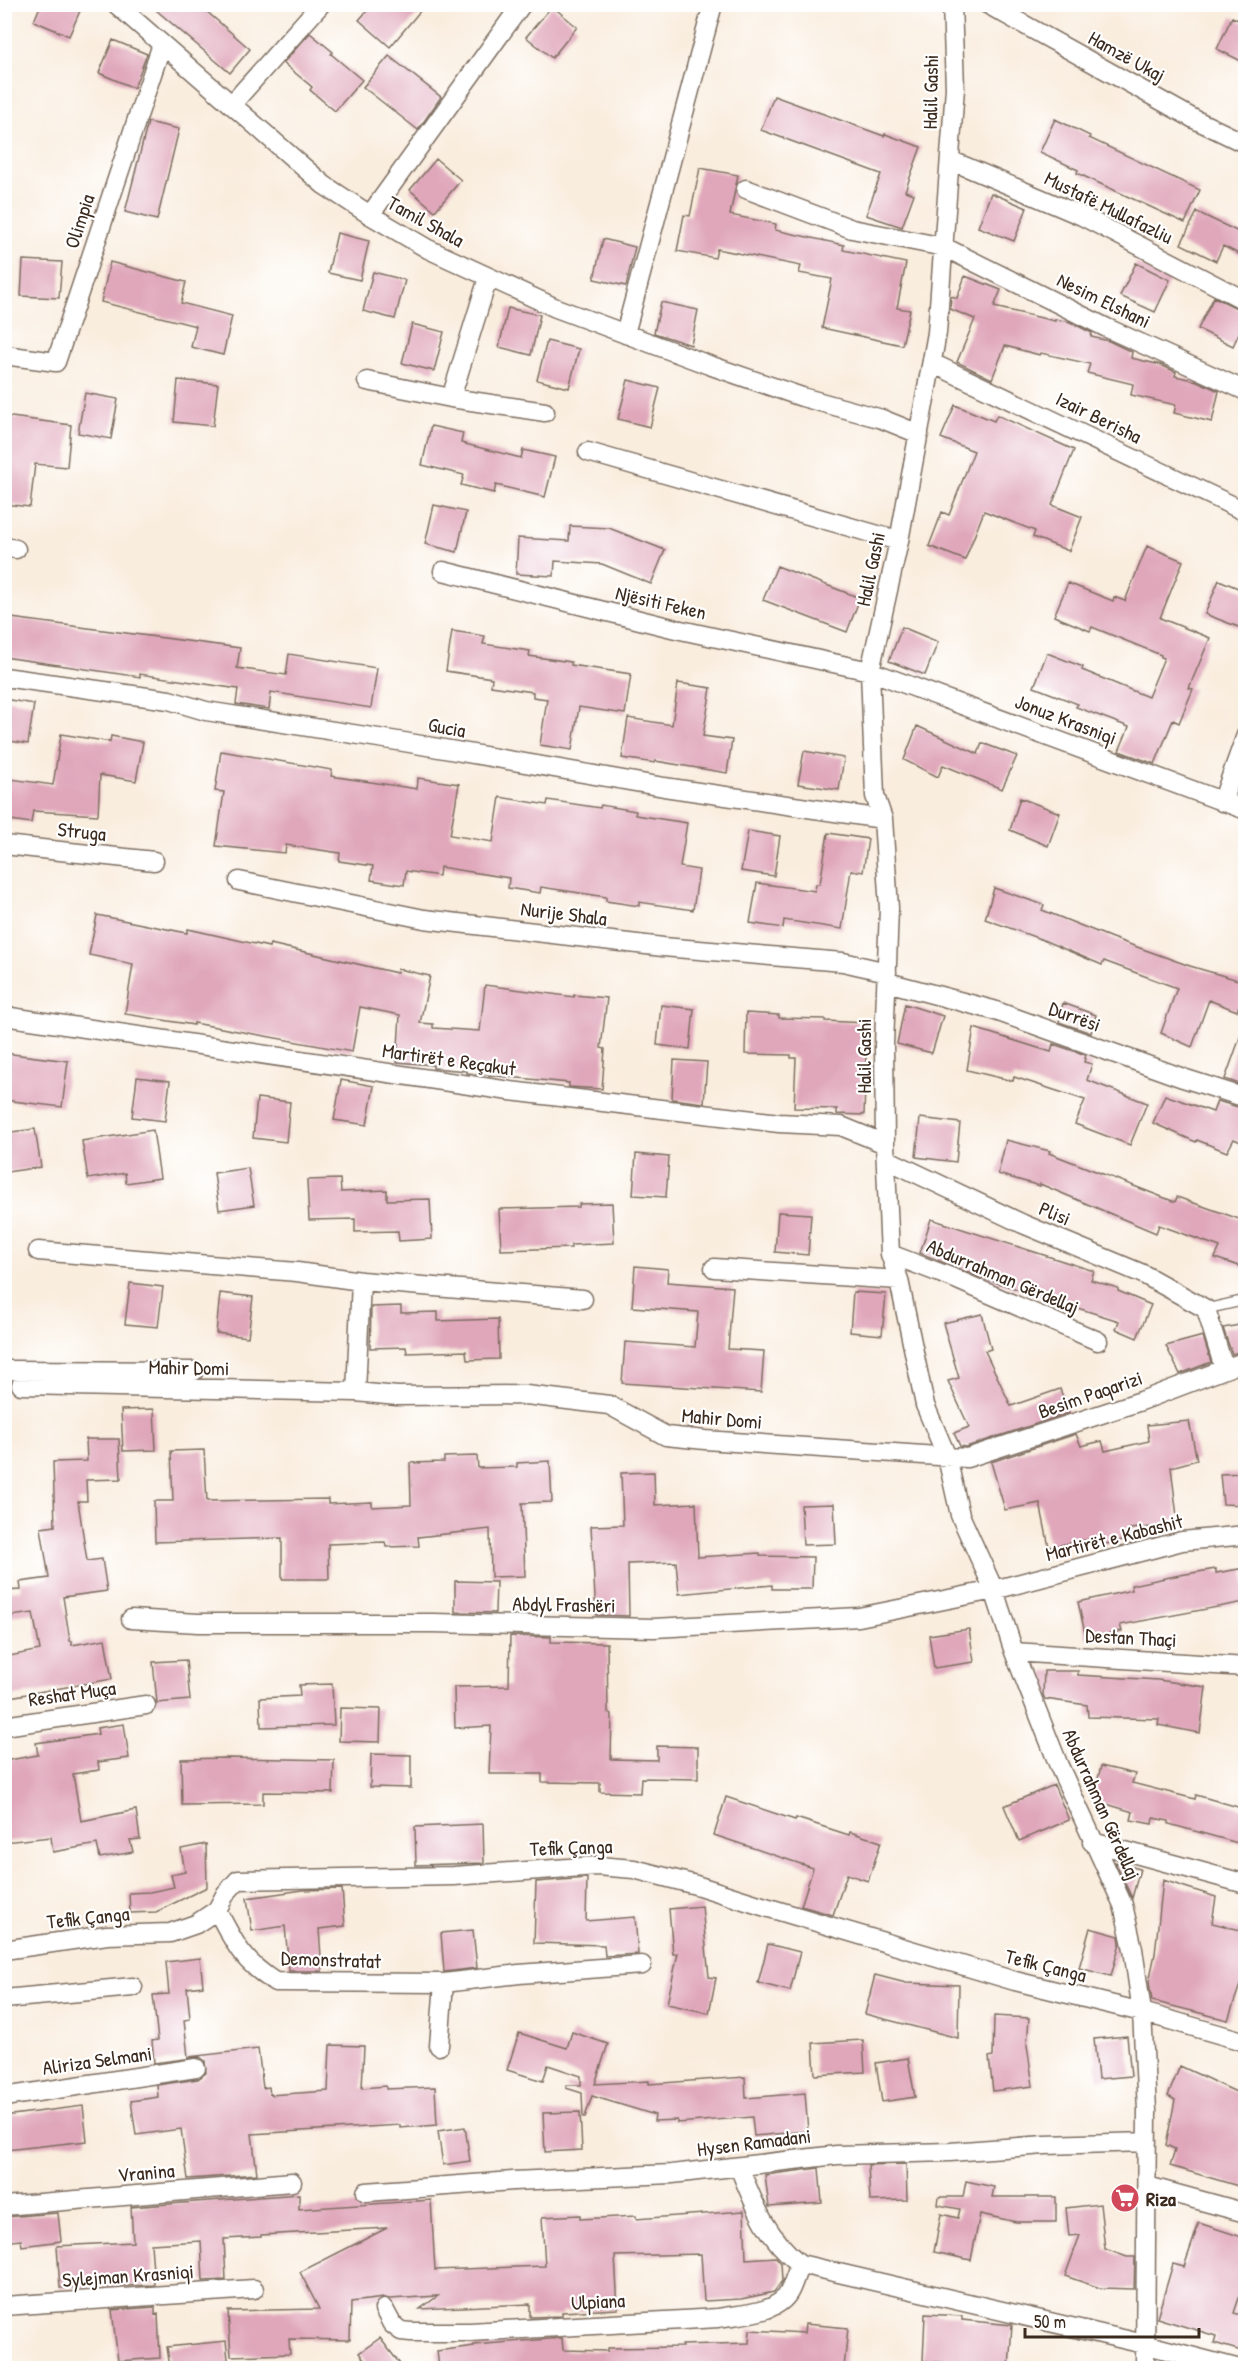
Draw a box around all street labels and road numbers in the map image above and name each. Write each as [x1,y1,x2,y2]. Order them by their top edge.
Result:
street label: Hamzë Ukaj [1084,24,1170,88]
street label: Halil Gashi [916,54,944,130]
street label: Mustafë Mullafazliu [1040,164,1178,250]
street label: Tamil Shala [383,189,469,253]
street label: Olimpia [58,190,100,252]
street label: Nesim Elshani [1053,266,1155,334]
street label: Izair Berisha [1052,385,1146,449]
street label: Halil Gashi [849,530,891,608]
street label: Njësiti Feken [613,578,709,626]
street label: Jonuz Krasniqi [1011,687,1121,751]
street label: Gucia [426,710,468,744]
street label: Struga [56,815,108,847]
street label: Nurije Shala [519,894,609,932]
street label: Durrësi [1045,994,1105,1038]
street label: Halil Gashi [850,1019,877,1093]
street label: Martirët e Reçakut [381,1036,518,1082]
street label: Plisi [1035,1194,1075,1232]
street label: Abdurrahman Gërdellaj [923,1232,1083,1320]
street label: Mahir Domi [148,1353,230,1381]
street label: Besim Paqarizi [1034,1364,1146,1424]
street label: Mahir Domi [681,1401,763,1435]
street label: Martirët e Kabashit [1043,1507,1186,1567]
street label: Abdyl Frashëri [512,1590,616,1618]
street label: Destan Thaçi [1085,1621,1177,1653]
street label: Reshat Muça [27,1673,118,1712]
street label: Abdurrahman Gërdellaj [1057,1724,1147,1884]
street label: Tefik Çanga [529,1832,613,1862]
street label: Tefik Çanga [45,1899,131,1935]
street label: Tefik Çanga [1003,1942,1090,1988]
street label: Demonstratat [281,1944,382,1974]
street label: Aliriza Selmani [41,2039,153,2081]
street label: Hysen Ramadani [695,2122,813,2162]
street label: Vranina [116,2156,176,2188]
street label: Sylejman Krasniqi [61,2257,195,2293]
street label: Ulpiana [570,2286,626,2316]

